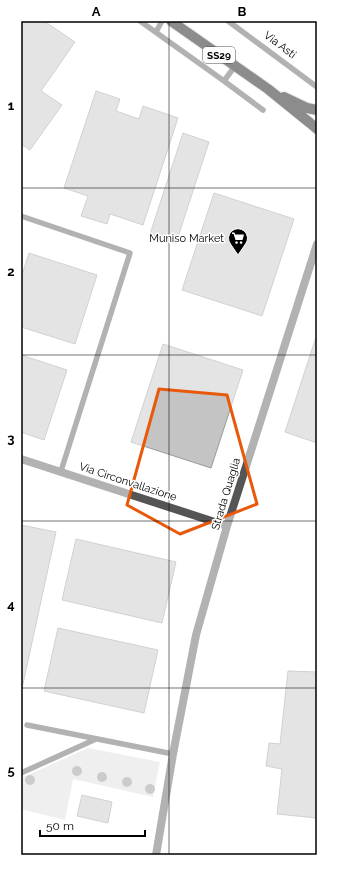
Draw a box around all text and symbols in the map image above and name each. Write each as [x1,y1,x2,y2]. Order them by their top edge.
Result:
text: A [92,4,101,19]
text: B [238,4,247,19]
street label: Via Asti [261,29,299,61]
road number: SS29 [203,47,235,63]
text: 1 [8,98,15,113]
supermarket icon: Muniso Market [227,227,249,255]
place label: Muniso Market [149,232,224,245]
text: 2 [7,264,15,279]
text: 3 [7,431,15,446]
street label: Strada Quaglia [209,456,243,532]
street label: Via Circonvallazione [77,460,179,504]
text: 4 [7,597,15,612]
text: 5 [7,763,15,778]
scale bar [40,812,145,838]
text: 50 m [46,819,74,833]

